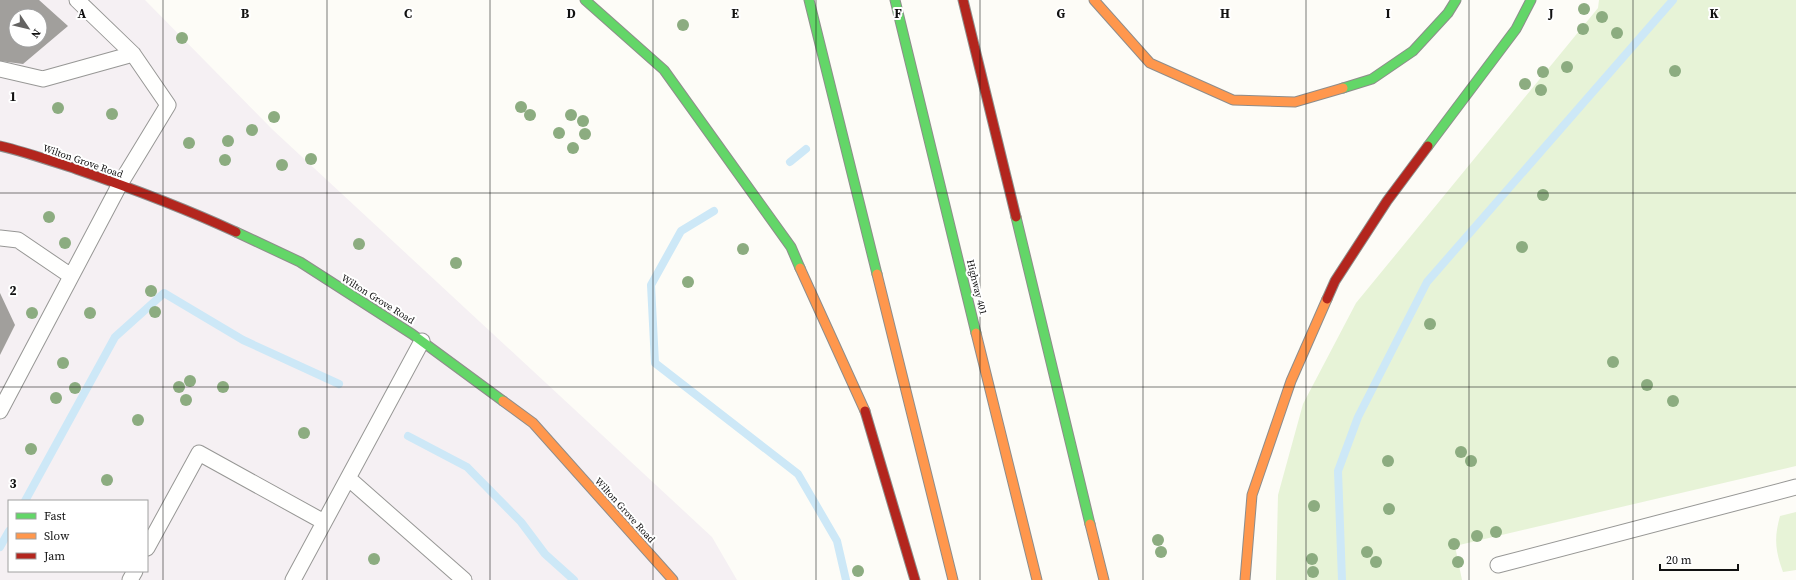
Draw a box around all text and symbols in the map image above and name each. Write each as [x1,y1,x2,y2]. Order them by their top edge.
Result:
text: A [78,5,87,22]
text: B [241,5,250,22]
text: C [404,5,412,22]
text: D [566,5,576,22]
text: E [731,5,739,22]
text: F [894,5,902,22]
text: G [1057,5,1066,22]
text: H [1220,5,1230,22]
text: I [1385,5,1391,22]
text: J [1547,5,1554,22]
text: K [1709,5,1719,22]
north arrow [8,8,48,48]
text: N [27,26,44,41]
text: 1 [9,88,17,105]
street label: Wilton Grove Road [41,141,125,181]
street label: Highway 401 [964,258,990,316]
street label: Wilton Grove Road [339,271,417,327]
text: 2 [9,282,17,299]
street label: Wilton Grove Road [592,474,658,546]
text: 3 [9,475,17,492]
legend [8,500,148,572]
text: Fast [44,508,66,524]
text: Slow [44,528,70,544]
scale bar [1660,546,1738,572]
text: Jam [43,548,65,564]
text: 20 m [1666,552,1692,568]

